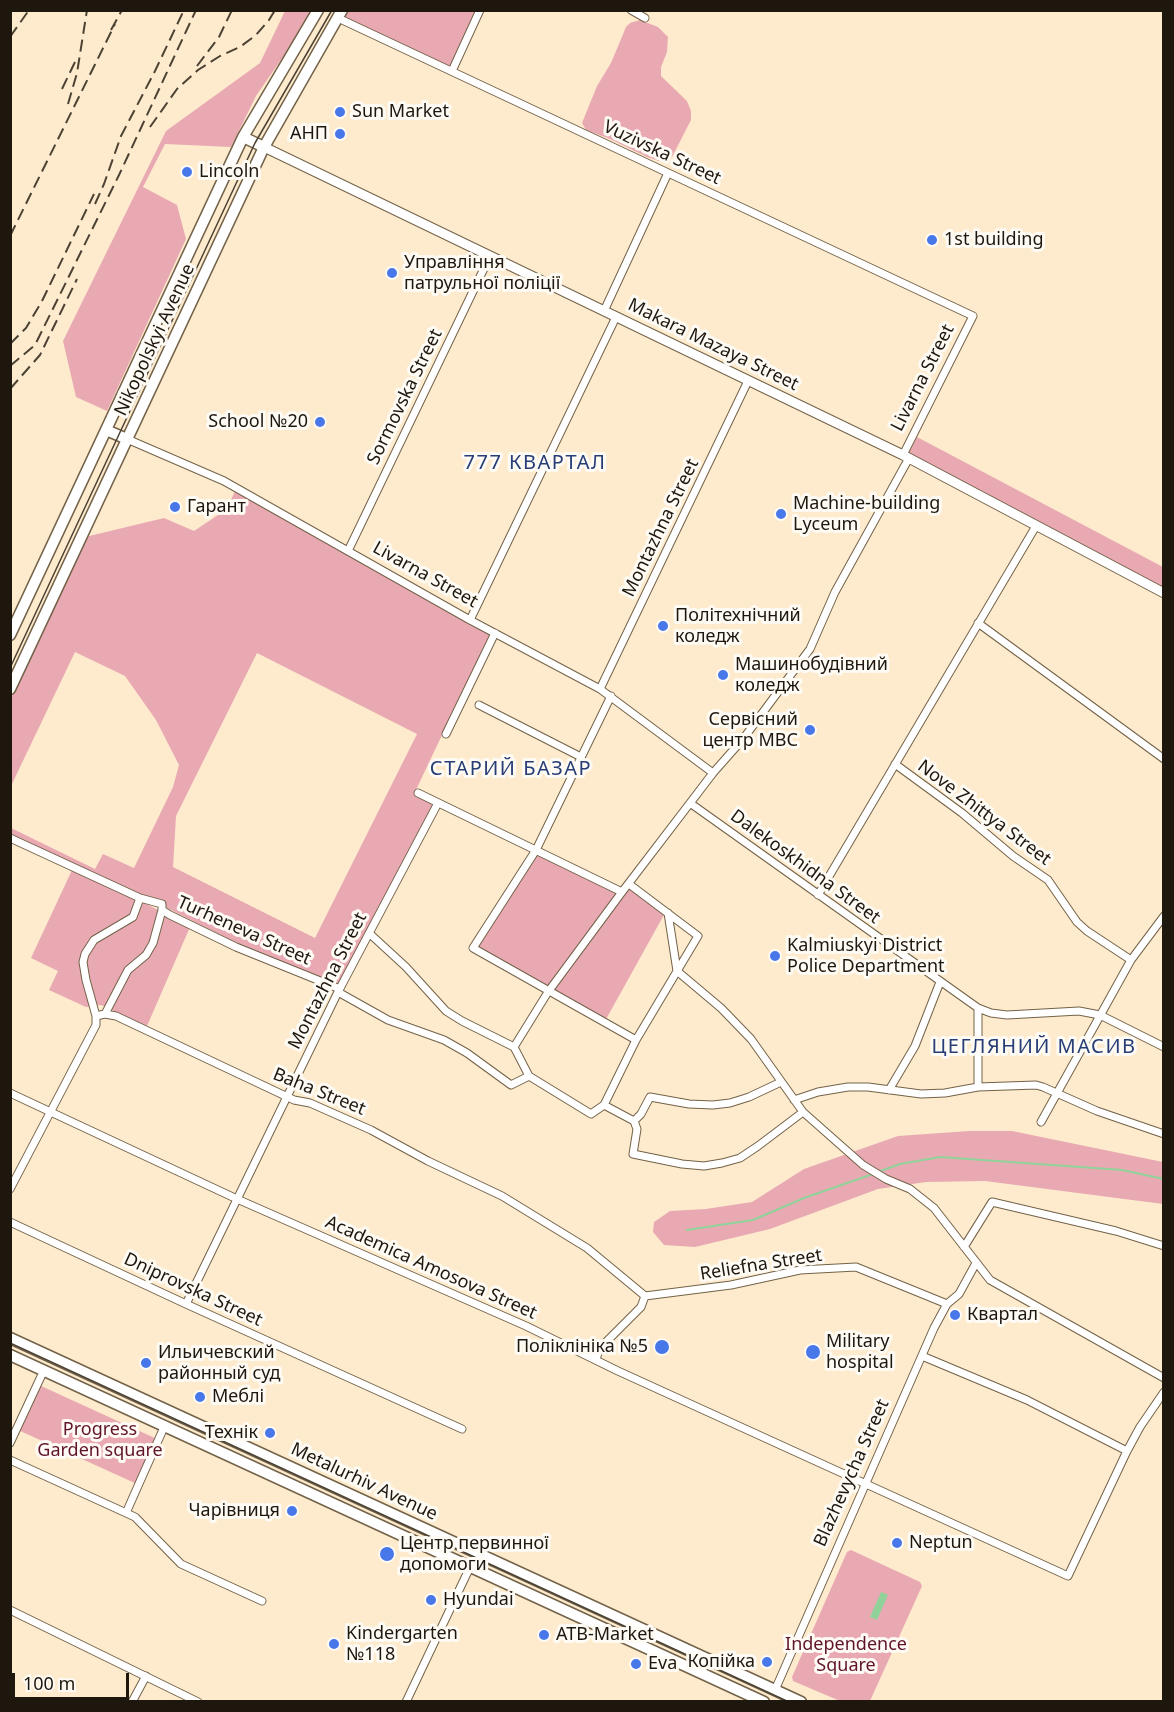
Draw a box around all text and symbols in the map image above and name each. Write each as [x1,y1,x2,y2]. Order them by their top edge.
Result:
place label: Sun Market [352,101,449,123]
marker: Sun Market [333,105,347,119]
street label: Vuzivska Street [600,116,724,190]
place label: АНП [290,123,328,145]
marker: АНП [333,127,347,141]
place label: Lincoln [199,161,259,183]
marker: Lincoln [180,165,194,179]
place label: 1st building [944,229,1043,251]
marker: 1st building [925,233,939,247]
place label: Управління патрульної поліції [404,252,560,294]
street label: Nikopolskyi Avenue [110,260,200,420]
marker: Управління патрульної поліції [385,266,399,280]
street label: Makara Mazaya Street [624,294,802,396]
street label: Livarna Street [887,321,959,435]
street label: Sormovska Street [363,326,447,468]
place label: School №20 [208,411,308,433]
marker: School №20 [313,415,327,429]
district label: 777 КВАРТАЛ [464,451,606,475]
street label: Montazhna Street [618,456,704,600]
place label: Machine-building Lyceum [793,493,940,536]
place label: Гарант [187,496,246,518]
marker: Гарант [168,500,182,514]
marker: Machine-building Lyceum [774,507,788,521]
street label: Livarna Street [369,537,481,613]
place label: Політехнічний коледж [675,605,801,648]
marker: Політехнічний коледж [656,619,670,633]
place label: Машинобудівний коледж [735,654,888,696]
marker: Машинобудівний коледж [716,668,730,682]
place label: Сервісний центр МВС [702,709,798,752]
marker: Сервісний центр МВС [803,723,817,737]
street label: Nove Zhittya Street [913,756,1055,870]
district label: СТАРИЙ БАЗАР [430,757,592,781]
street label: Dalekoskhidna Street [726,805,884,929]
street label: Turheneva Street [174,892,314,970]
street label: Montazhna Street [284,909,372,1053]
place label: Kalmiuskyi District Police Department [787,935,945,978]
marker: Kalmiuskyi District Police Department [768,949,782,963]
district label: ЦЕГЛЯНИЙ МАСИВ [931,1035,1137,1059]
street label: Baha Street [270,1064,368,1120]
street label: Academica Amosova Street [322,1212,540,1324]
street label: Reliefna Street [698,1245,824,1285]
street label: Dniprovska Street [120,1249,266,1331]
place label: Квартал [967,1304,1038,1326]
marker: Квартал [948,1308,962,1322]
place label: Military hospital [826,1331,894,1374]
place label: Поліклініка №5 [516,1336,648,1358]
marker: Поліклініка №5 [653,1338,671,1356]
place label: Ильичевский районный суд [158,1342,281,1384]
marker: Military hospital [804,1343,822,1361]
marker: Ильичевский районный суд [139,1356,153,1370]
place label: Меблі [212,1386,264,1408]
marker: Меблі [193,1390,207,1404]
street label: Blazhevycha Street [810,1396,894,1550]
park label: Progress Garden square [37,1419,163,1462]
place label: Технік [205,1422,258,1444]
marker: Технік [263,1426,277,1440]
street label: Metalurhiv Avenue [287,1439,441,1525]
place label: Чарівниця [189,1500,280,1522]
marker: Чарівниця [285,1504,299,1518]
place label: Neptun [909,1532,973,1554]
place label: Центр первинної допомоги [400,1533,549,1576]
marker: Neptun [890,1536,904,1550]
marker: Центр первинної допомоги [378,1545,396,1563]
place label: Hyundai [443,1589,514,1611]
marker: Hyundai [424,1593,438,1607]
place label: Kindergarten №118 [346,1623,458,1666]
place label: ATB-Market [556,1624,654,1646]
marker: ATB-Market [537,1628,551,1642]
park label: Independence Square [785,1634,907,1676]
marker: Kindergarten №118 [327,1637,341,1651]
place label: Копійка [687,1651,755,1673]
place label: Eva [648,1653,677,1675]
marker: Копійка [760,1655,774,1669]
marker: Eva [629,1657,643,1671]
scale bar [15,1661,132,1699]
text: 100 m [23,1671,75,1695]

